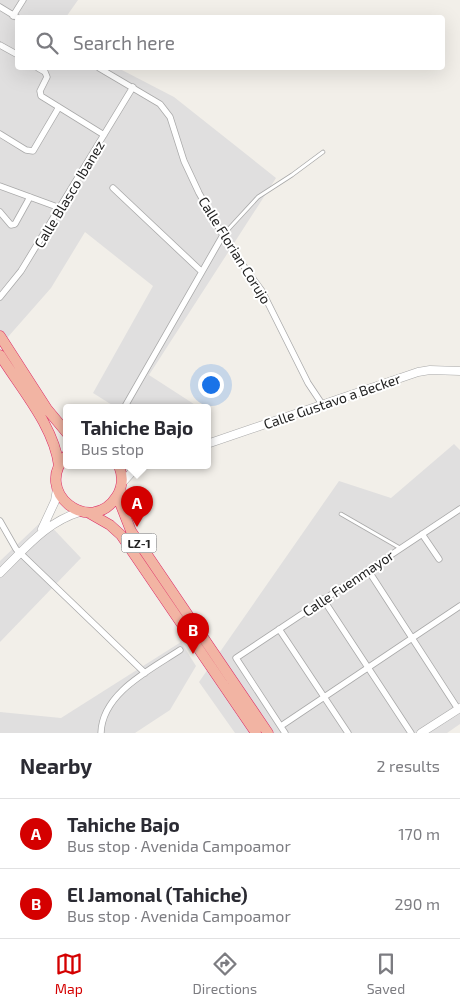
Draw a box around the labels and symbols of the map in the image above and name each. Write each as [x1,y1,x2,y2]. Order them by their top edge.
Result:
street label: Calle Blasco Ibanez [30,137,108,251]
street label: Calle Florian Corujo [195,193,275,307]
street label: Calle Gustavo a Becker [261,369,403,432]
your location [198,372,224,398]
pin: A [121,486,153,527]
road number: LZ-1 [122,534,156,552]
street label: Calle Fuenmayor [299,546,397,620]
pin: B [177,613,209,654]

